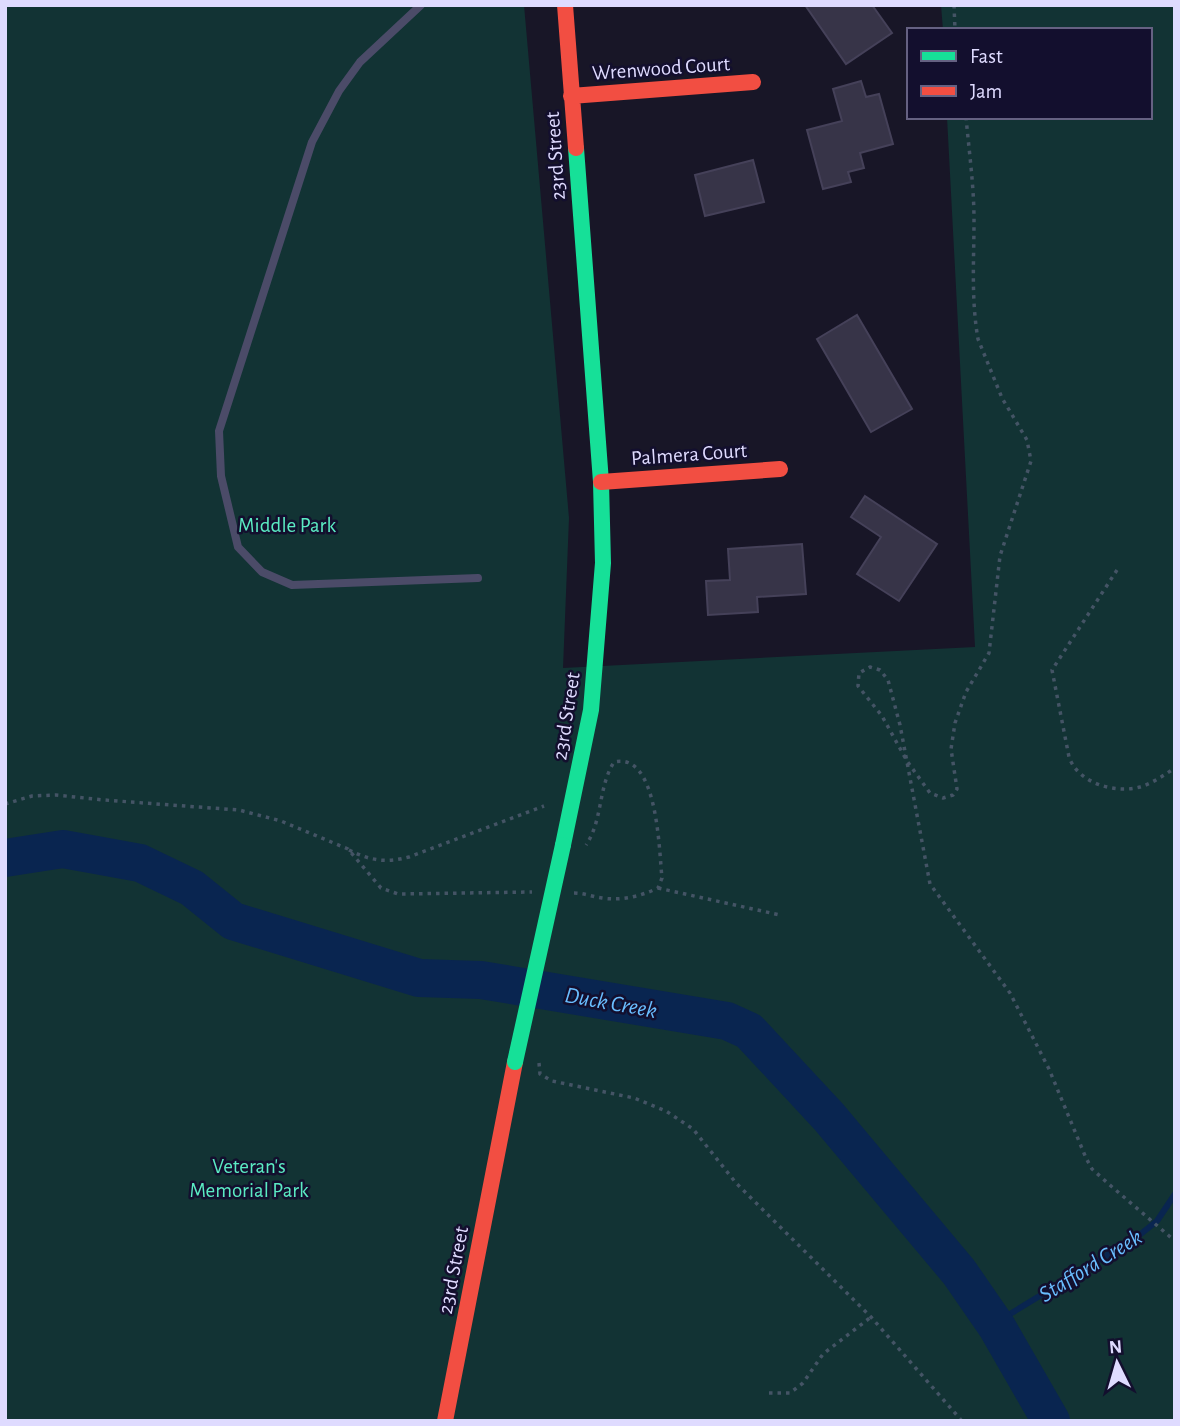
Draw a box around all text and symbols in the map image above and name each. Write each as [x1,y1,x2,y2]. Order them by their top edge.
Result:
legend [907,28,1152,119]
text: Fast [970,46,1003,67]
street label: Wrenwood Court [591,53,731,84]
text: Jam [970,81,1002,102]
street label: 23rd Street [542,111,569,201]
street label: Palmera Court [630,440,748,469]
park label: Middle Park [238,515,336,536]
street label: 23rd Street [549,670,584,762]
water label: Duck Creek [563,984,659,1023]
park label: Veteran's Memorial Park [189,1156,309,1201]
street label: 23rd Street [435,1224,472,1316]
water label: Stafford Creek [1035,1225,1147,1307]
north arrow [1082,1328,1152,1398]
text: N [1108,1338,1123,1358]

